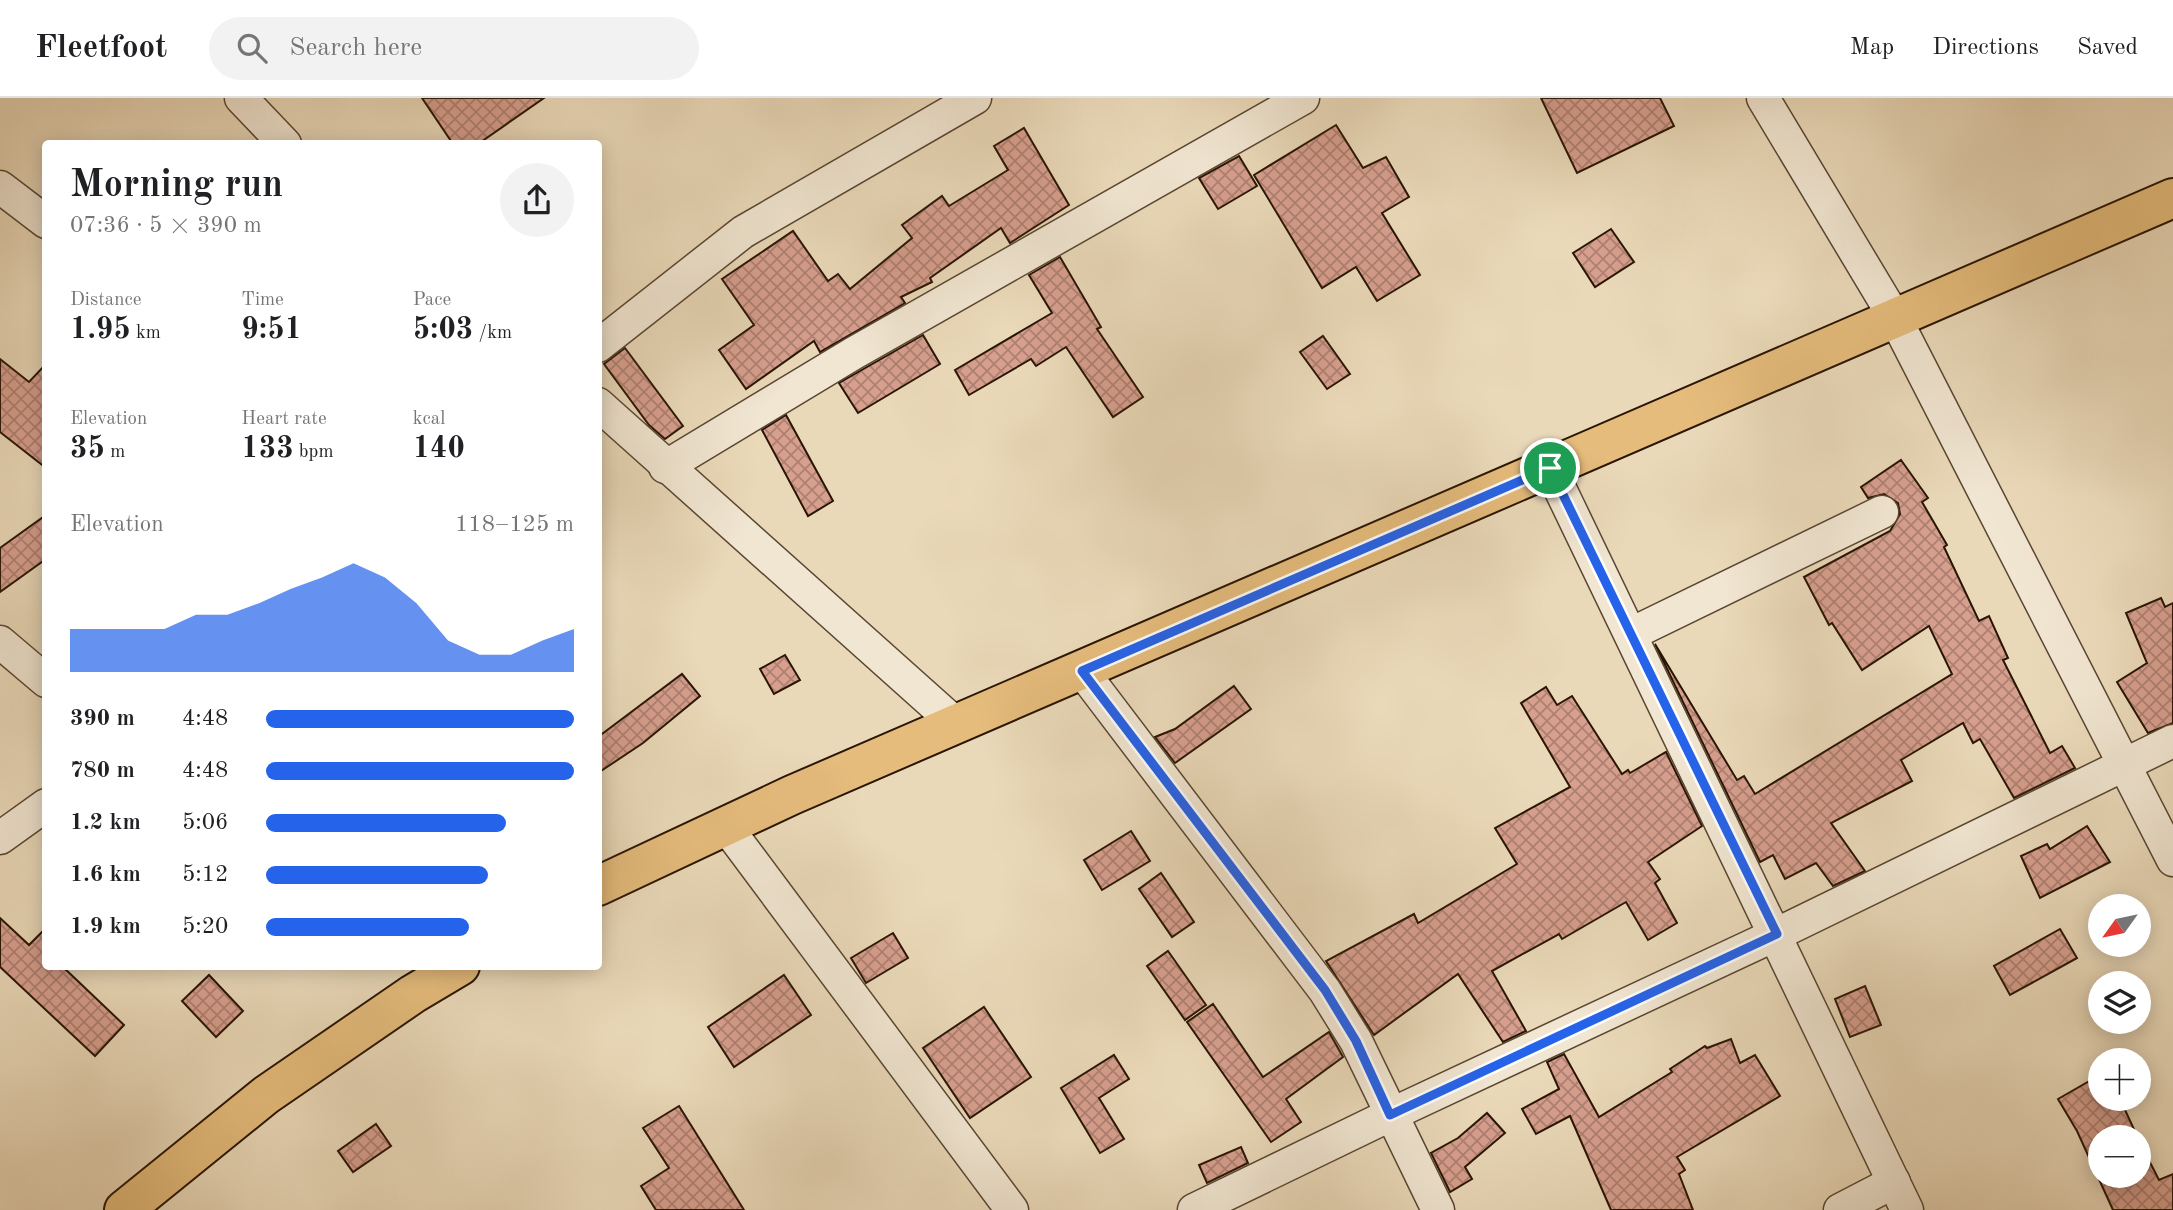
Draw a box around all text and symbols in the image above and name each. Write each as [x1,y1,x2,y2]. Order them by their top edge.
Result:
search box [209,17,699,80]
icon: search [233,29,271,67]
text: Fleetfoot [35,32,167,65]
text: Search here [289,35,422,61]
text: Map [1850,36,1894,60]
text: Directions [1932,36,2039,60]
text: Saved [2077,36,2138,60]
button: share [500,163,574,237]
text: Morning run [70,167,283,205]
text: 07:36 · 5 × 390 m [70,214,262,237]
text: Distance [70,291,142,310]
text: Time [241,291,284,310]
text: Pace [413,291,451,310]
text: 1.95 [70,315,131,345]
text: 9:51 [241,315,302,345]
text: 5:03 [413,315,473,345]
text: km [131,324,161,343]
text: /km [473,324,512,343]
text: Elevation [70,410,147,429]
text: Heart rate [241,410,327,429]
text: kcal [413,410,445,429]
text: 35 [70,434,105,464]
text: 133 [241,434,294,464]
text: 140 [413,434,465,464]
pin [1520,438,1580,498]
text: m [105,443,125,462]
text: bpm [294,443,334,462]
icon: arrive [1531,449,1569,487]
text: Elevation [70,513,164,536]
text: 118–125 m [455,513,574,536]
text: 390 m [70,707,135,730]
text: 4:48 [182,707,228,730]
text: 780 m [70,759,135,782]
text: 4:48 [182,759,228,782]
text: 1.2 km [70,811,141,834]
text: 5:06 [182,811,228,834]
text: 1.6 km [70,863,141,886]
text: 5:12 [182,863,228,886]
north arrow [2088,894,2151,957]
map controls [2088,894,2151,1188]
text: 1.9 km [70,915,141,938]
text: 5:20 [182,915,228,938]
button: layers [2088,971,2151,1034]
button: + [2088,1048,2151,1111]
button: − [2088,1125,2151,1188]

